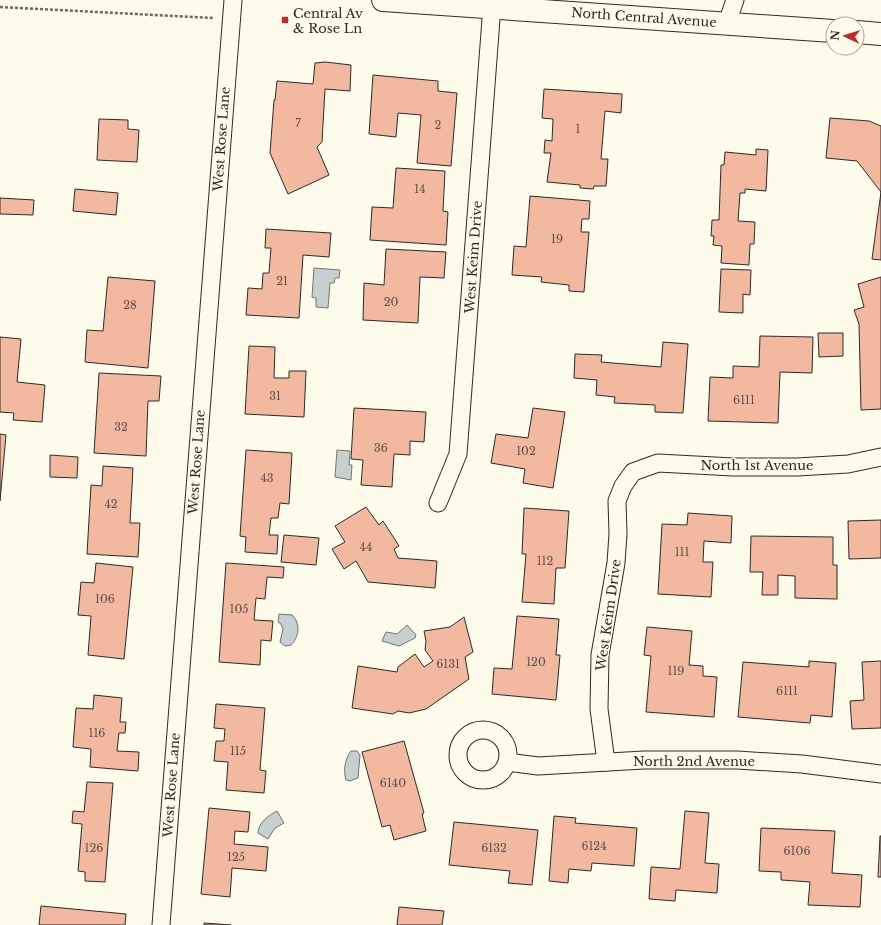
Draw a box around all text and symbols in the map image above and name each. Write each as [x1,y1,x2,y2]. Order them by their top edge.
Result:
street label: North Central Avenue [571,4,717,31]
place label: Central Av & Rose Ln [293,5,363,37]
marker: Central Av & Rose Ln [280,15,290,25]
north arrow [825,16,865,56]
text: N [828,29,842,41]
street label: West Rose Lane [209,86,234,193]
house number: 7 [295,116,301,130]
house number: 2 [435,118,442,132]
house number: 1 [576,122,581,136]
house number: 14 [414,182,426,196]
street label: West Keim Drive [461,200,486,315]
house number: 19 [551,232,563,246]
house number: 21 [276,274,288,288]
house number: 20 [384,295,398,309]
house number: 28 [123,298,137,312]
house number: 31 [269,389,281,403]
house number: 6111 [733,393,755,407]
street label: West Rose Lane [184,409,209,516]
house number: 32 [114,420,128,434]
house number: 36 [374,441,388,455]
house number: 102 [516,444,536,458]
street label: North 1st Avenue [701,457,813,474]
house number: 43 [260,471,274,485]
house number: 42 [104,497,118,511]
house number: 44 [360,540,372,554]
house number: 111 [675,545,689,559]
house number: 112 [537,554,554,568]
street label: West Keim Drive [592,558,625,673]
house number: 106 [95,592,115,606]
house number: 105 [229,602,249,616]
house number: 120 [526,655,546,669]
house number: 6131 [436,657,460,671]
house number: 119 [668,664,684,678]
house number: 6111 [776,684,798,698]
house number: 116 [89,726,105,740]
street label: West Rose Lane [159,732,184,839]
house number: 115 [230,744,246,758]
street label: North 2nd Avenue [633,753,755,770]
house number: 6140 [380,776,406,790]
house number: 6124 [581,839,607,853]
house number: 126 [85,841,103,855]
house number: 6132 [481,841,507,855]
house number: 6106 [784,844,810,858]
house number: 125 [227,850,245,864]

